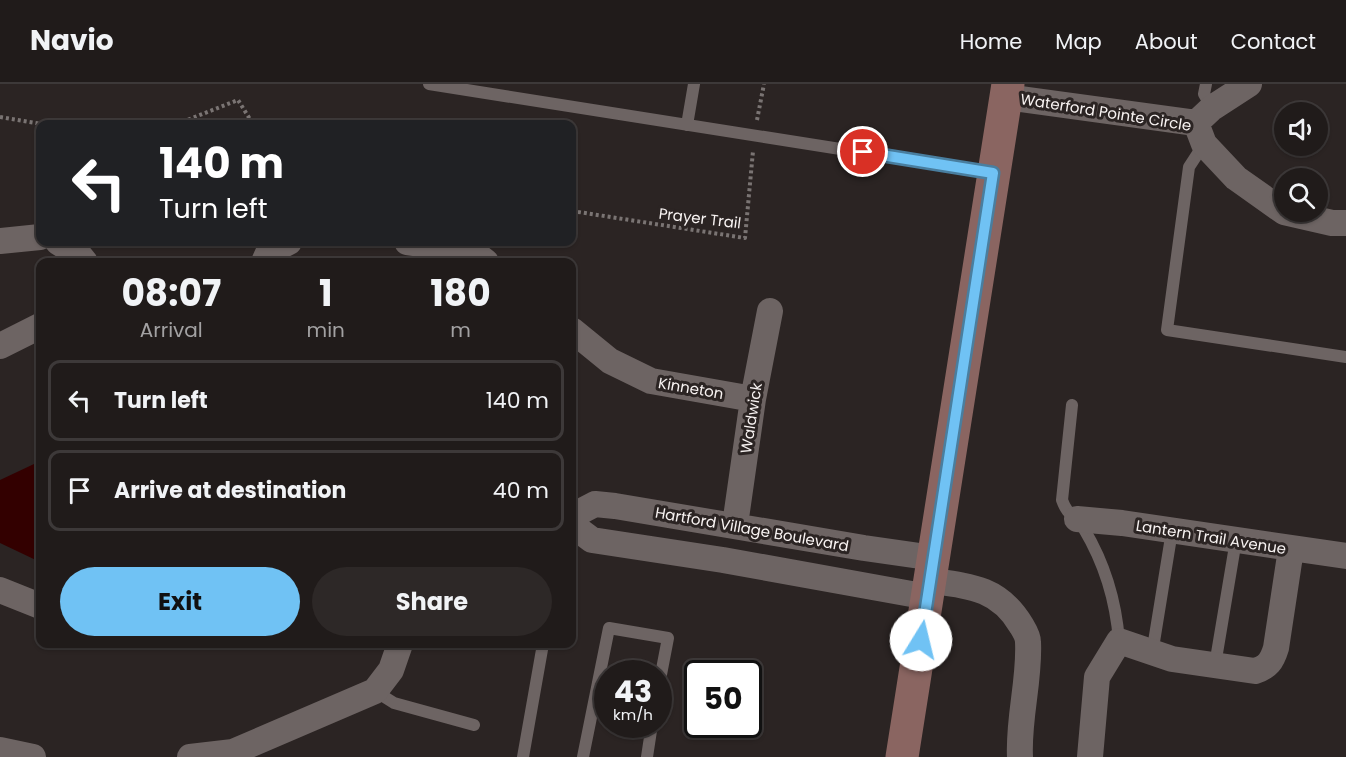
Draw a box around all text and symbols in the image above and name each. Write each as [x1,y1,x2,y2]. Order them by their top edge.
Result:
text: Navio [30,21,114,60]
text: Home [960,27,1022,56]
text: Map [1055,27,1102,56]
text: About [1135,27,1198,56]
text: Contact [1231,27,1316,56]
street label: Waterford Pointe Circle [1019,88,1193,136]
map controls [1274,102,1328,222]
button: sound [1274,102,1328,156]
pin [837,126,888,177]
text: 140 m [159,134,284,193]
icon: arrive [846,135,879,168]
icon: left [60,144,138,222]
button: search [1274,168,1328,222]
text: Turn left [159,190,268,227]
street label: Prayer Trail [658,203,742,233]
text: 08:07 [121,268,221,319]
text: 1 [319,268,332,319]
text: 180 [430,268,491,319]
text: Arrival [140,316,203,344]
text: min [307,316,345,344]
text: m [450,316,471,344]
street label: Kinneton [657,372,725,404]
street label: Waldwick [735,381,767,455]
icon: left [63,384,96,417]
text: Turn left [114,385,208,416]
text: 140 m [486,385,549,416]
icon: arrive [63,474,96,507]
text: Arrive at destination [114,475,346,506]
text: 40 m [493,475,549,506]
street label: Hartford Village Boulevard [654,502,850,556]
street label: Lantern Trail Avenue [1134,515,1288,559]
button: Exit [60,567,300,636]
button: Share [312,567,552,636]
position arrow [889,608,953,672]
speed limit sign: 50 [684,660,762,738]
text: 43 [614,670,652,713]
text: km/h [613,704,653,725]

